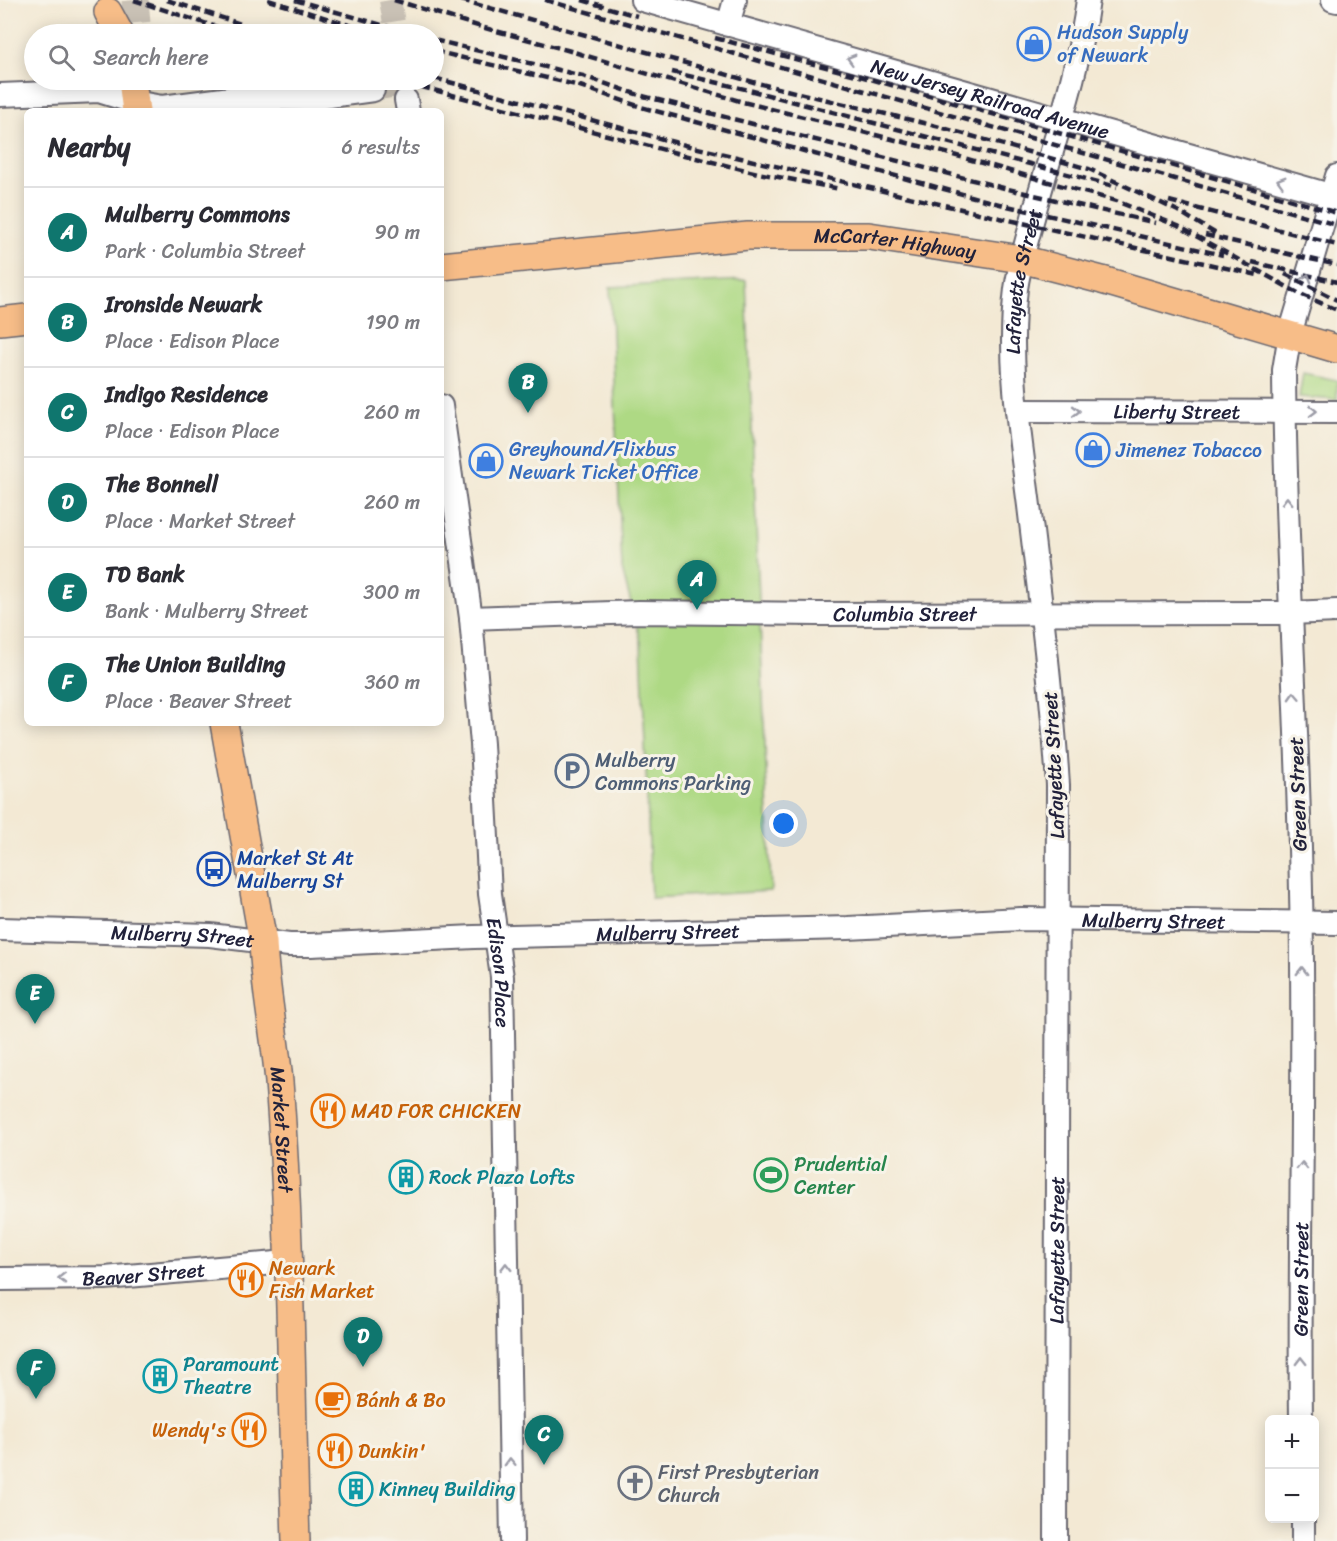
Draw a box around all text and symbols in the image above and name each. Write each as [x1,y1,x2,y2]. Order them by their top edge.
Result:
place label: Hudson Supply of Newark [1057,15,1189,73]
search box [24,24,444,90]
shop icon: Hudson Supply of Newark [1016,26,1052,62]
text: Search here [93,38,209,77]
icon: search [45,41,78,74]
street label: New Jersey Railroad Avenue [867,48,1114,149]
one-way arrow [846,54,857,66]
text: Nearby [48,124,130,170]
text: 6 results [341,130,420,165]
one-way arrow [1276,176,1287,188]
text: Mulberry Commons [105,195,290,234]
street label: Lafayette Street [995,204,1052,355]
text: A [61,215,74,250]
text: 90 m [375,215,420,250]
street label: McCarter Highway [814,219,979,270]
text: Park · Columbia Street [105,234,305,269]
one-way arrow [1300,273,1312,284]
text: Ironside Newark [105,285,262,324]
text: B [61,305,74,340]
text: 190 m [366,305,420,340]
text: Place · Edison Place [105,324,280,359]
pin: B [508,364,548,413]
text: Indigo Residence [105,375,268,414]
street label: Liberty Street [1114,394,1241,429]
text: C [61,395,74,430]
text: 260 m [364,395,420,430]
one-way arrow [1071,405,1080,417]
one-way arrow [1308,405,1317,418]
text: Place · Edison Place [105,414,280,449]
place label: Greyhound/Flixbus Newark Ticket Office [509,432,698,490]
shop icon: Jimenez Tobacco [1075,432,1111,468]
place label: Jimenez Tobacco [1115,433,1262,468]
shop icon: Greyhound/Flixbus Newark Ticket Office [468,443,504,479]
text: The Bonnell [105,465,218,504]
text: D [62,485,73,520]
text: 260 m [364,485,420,520]
one-way arrow [1281,497,1293,506]
text: Place · Market Street [105,504,295,539]
text: TD Bank [105,555,185,594]
pin: A [678,560,716,610]
text: E [62,575,73,610]
text: 300 m [363,575,420,610]
text: Bank · Mulberry Street [105,594,309,629]
street label: Columbia Street [833,596,978,631]
text: The Union Building [105,645,286,684]
text: F [62,665,73,700]
text: 360 m [364,665,420,700]
text: Place · Beaver Street [105,684,292,719]
street label: Lafayette Street [1033,690,1075,840]
one-way arrow [1288,692,1301,701]
street label: Green Street [1279,736,1317,852]
place label: Mulberry Commons Parking [595,743,751,801]
parking icon: Mulberry Commons Parking [554,753,590,789]
your location [769,809,798,838]
place label: Market St At Mulberry St [237,841,354,899]
bus stop icon: Market St At Mulberry St [196,851,232,887]
street label: Mulberry Street [1082,902,1226,939]
street label: Mulberry Street [596,913,741,952]
street label: Mulberry Street [111,915,257,958]
street label: Edison Place [476,915,520,1028]
one-way arrow [1296,967,1308,976]
pin: E [15,974,54,1024]
street label: Market Street [260,1065,303,1194]
restaurant icon: MAD FOR CHICKEN [310,1093,346,1129]
place label: MAD FOR CHICKEN [351,1094,521,1129]
place label: Prudential Center [794,1147,888,1205]
sports icon: Prudential Center [753,1157,789,1193]
building icon: Rock Plaza Lofts [388,1159,424,1195]
place label: Rock Plaza Lofts [429,1160,576,1195]
one-way arrow [1296,1162,1308,1171]
street label: Lafayette Street [1039,1176,1074,1324]
street label: Green Street [1283,1221,1319,1336]
place label: Newark Fish Market [269,1251,375,1309]
street label: Beaver Street [82,1252,207,1296]
restaurant icon: Newark Fish Market [228,1262,264,1298]
one-way arrow [500,1262,513,1271]
one-way arrow [57,1272,66,1285]
pin: D [344,1318,382,1367]
place label: Paramount Theatre [183,1347,279,1405]
pin: F [16,1350,56,1399]
one-way arrow [1295,1357,1307,1366]
building icon: Paramount Theatre [142,1358,178,1394]
cafe icon: Bánh & Bo [315,1382,351,1418]
place label: Bánh & Bo [356,1383,446,1418]
restaurant icon: Wendy's [231,1412,267,1448]
place label: Wendy's [152,1413,227,1448]
map controls [1265,1415,1319,1523]
button: + [1265,1415,1319,1469]
pin: C [524,1416,564,1465]
restaurant icon: Dunkin' [317,1433,353,1469]
place label: Dunkin' [358,1434,426,1469]
place label: First Presbyterian Church [658,1455,819,1513]
one-way arrow [504,1457,516,1466]
church icon: First Presbyterian Church [617,1465,653,1501]
button: − [1265,1469,1319,1523]
building icon: Kinney Building [338,1471,374,1507]
place label: Kinney Building [379,1472,516,1507]

